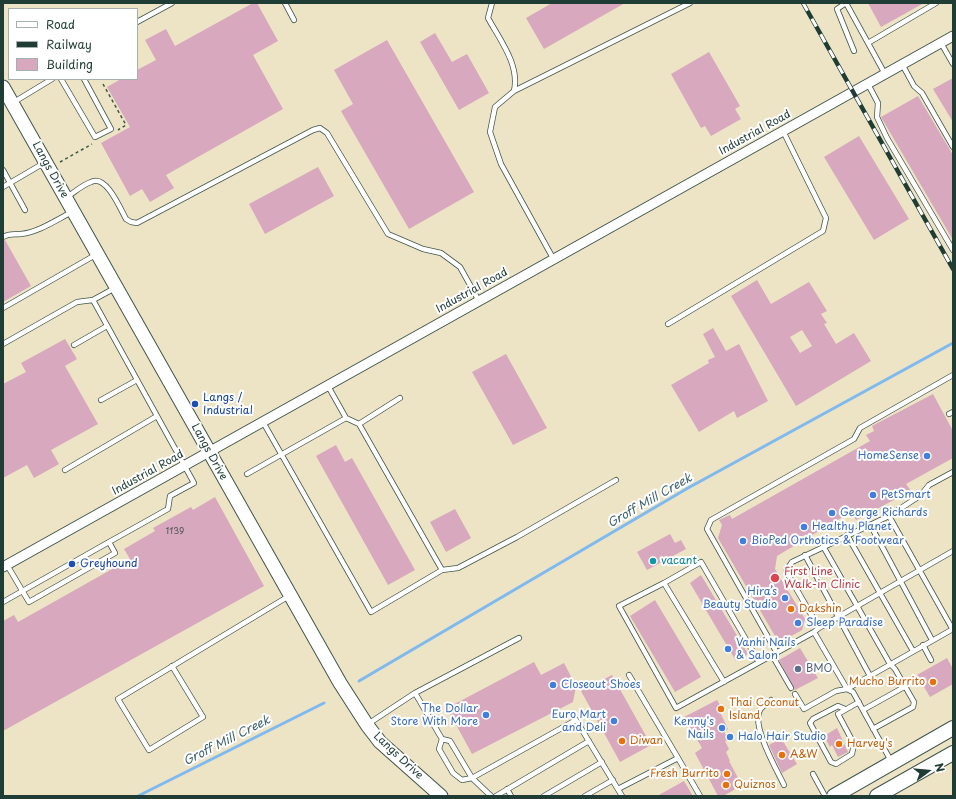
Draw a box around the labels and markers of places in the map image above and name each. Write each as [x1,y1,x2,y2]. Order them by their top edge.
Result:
place label: Langs / Industrial [203,391,253,417]
marker: Langs / Industrial [190,399,200,409]
place label: HomeSense [858,449,919,463]
marker: HomeSense [922,451,932,461]
place label: PetSmart [881,488,931,502]
marker: PetSmart [868,490,878,500]
place label: George Richards [840,506,928,520]
marker: George Richards [827,508,837,518]
place label: Healthy Planet [812,520,892,534]
marker: Healthy Planet [799,522,809,532]
place label: BioPed Orthotics & Footwear [751,534,904,548]
marker: BioPed Orthotics & Footwear [738,536,748,546]
place label: vacant [661,554,697,568]
marker: vacant [648,556,658,566]
place label: Greyhound [80,557,138,571]
marker: Greyhound [67,559,77,569]
place label: First Line Walk-in Clinic [784,565,860,591]
marker: First Line Walk-in Clinic [769,572,781,584]
place label: Hira’s Beauty Studio [702,585,777,611]
marker: Hira’s Beauty Studio [780,593,790,603]
place label: Dakshin [799,602,842,616]
marker: Dakshin [786,604,796,614]
place label: Sleep Paradise [806,616,883,630]
marker: Sleep Paradise [793,618,803,628]
place label: Vanhi Nails & Salon [736,636,796,662]
marker: Vanhi Nails & Salon [723,644,733,654]
place label: BMO [806,662,832,676]
marker: BMO [793,664,803,674]
place label: Mucho Burrito [849,675,925,689]
marker: Mucho Burrito [928,677,938,687]
place label: Closeout Shoes [561,678,640,692]
marker: Closeout Shoes [548,680,558,690]
place label: Thai Coconut Island [729,696,799,722]
place label: The Dollar Store With More [390,702,478,728]
marker: Thai Coconut Island [716,704,726,714]
place label: Euro Mart and Deli [552,708,606,734]
marker: The Dollar Store With More [481,710,491,720]
place label: Kenny's Nails [674,715,714,741]
marker: Euro Mart and Deli [609,716,619,726]
marker: Kenny's Nails [717,723,727,733]
place label: Halo Hair Studio [738,730,826,744]
marker: Halo Hair Studio [725,732,735,742]
place label: Diwan [630,734,663,748]
marker: Diwan [617,736,627,746]
place label: Harvey's [847,737,892,751]
marker: Harvey's [834,739,844,749]
place label: A&W [790,748,818,762]
marker: A&W [777,750,787,760]
place label: Fresh Burrito [650,767,719,781]
marker: Fresh Burrito [722,769,732,779]
place label: Quiznos [734,778,776,792]
marker: Quiznos [721,780,731,790]

